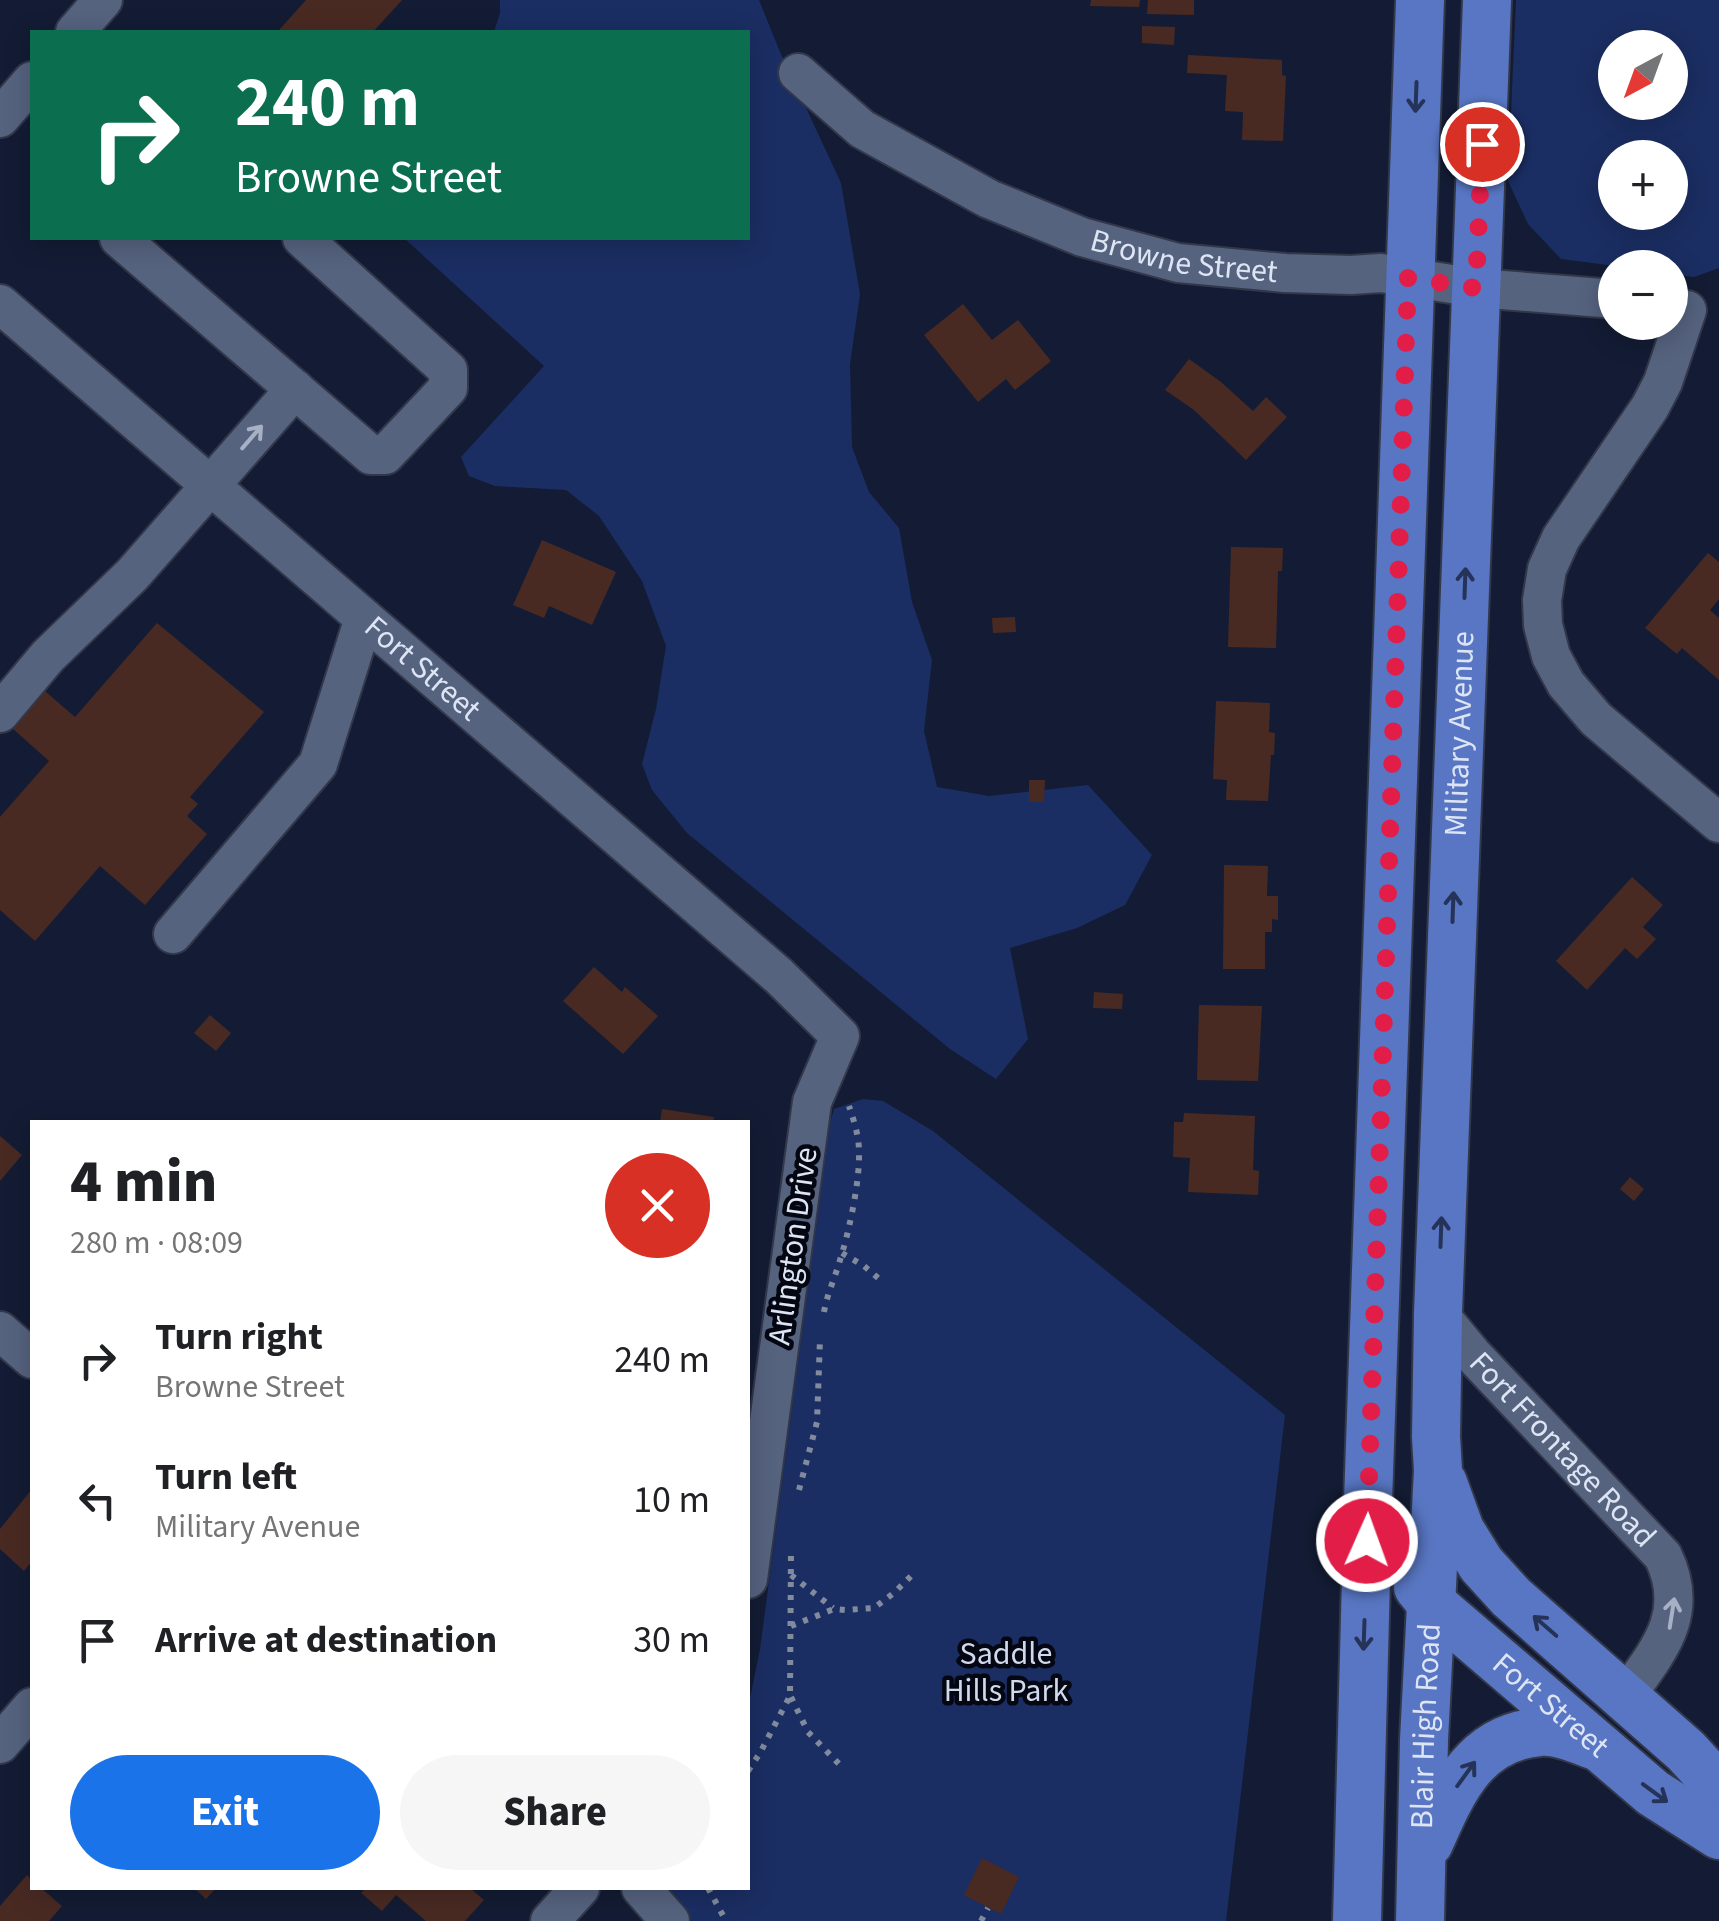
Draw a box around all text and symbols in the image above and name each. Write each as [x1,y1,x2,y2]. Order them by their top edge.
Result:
north arrow [1598,30,1688,120]
map controls [1598,30,1688,340]
text: 240 m [235,53,420,153]
icon: right [70,70,200,200]
one-way arrow [1406,81,1425,113]
pin [1440,102,1525,187]
icon: arrive [1455,117,1510,172]
button: + [1598,140,1688,230]
text: Browne Street [235,146,502,210]
street label: Browne Street [1085,217,1280,295]
button: − [1598,250,1688,340]
one-way arrow [241,425,263,451]
one-way arrow [1456,567,1475,599]
street label: Fort Street [354,605,491,732]
street label: Military Avenue [1433,630,1486,837]
one-way arrow [1444,892,1463,924]
text: 4 min [70,1140,217,1225]
street label: Arlington Drive [756,1144,830,1348]
button: close [605,1153,710,1258]
one-way arrow [1432,1217,1451,1249]
text: 280 m · 08:09 [70,1220,243,1266]
text: Turn right [155,1310,323,1364]
icon: right [70,1333,125,1388]
text: 240 m [614,1333,710,1387]
street label: Fort Frontage Road [1458,1341,1667,1558]
text: Browne Street [155,1364,345,1410]
text: Turn left [155,1450,297,1504]
icon: left [70,1473,125,1528]
text: 10 m [633,1473,710,1527]
position arrow [1315,1489,1419,1593]
text: Military Avenue [155,1504,360,1550]
one-way arrow [1663,1597,1681,1630]
icon: arrive [70,1613,125,1668]
text: Arrive at destination [155,1613,497,1667]
text: 30 m [633,1613,710,1667]
one-way arrow [1533,1615,1558,1638]
one-way arrow [1355,1618,1374,1650]
street label: Blair High Road [1399,1622,1453,1830]
park label: Saddle Hills Park [944,1631,1069,1714]
street label: Fort Street [1482,1642,1619,1769]
button: Exit [70,1755,380,1870]
button: Share [400,1755,710,1870]
one-way arrow [1456,1761,1477,1788]
one-way arrow [1641,1782,1668,1803]

